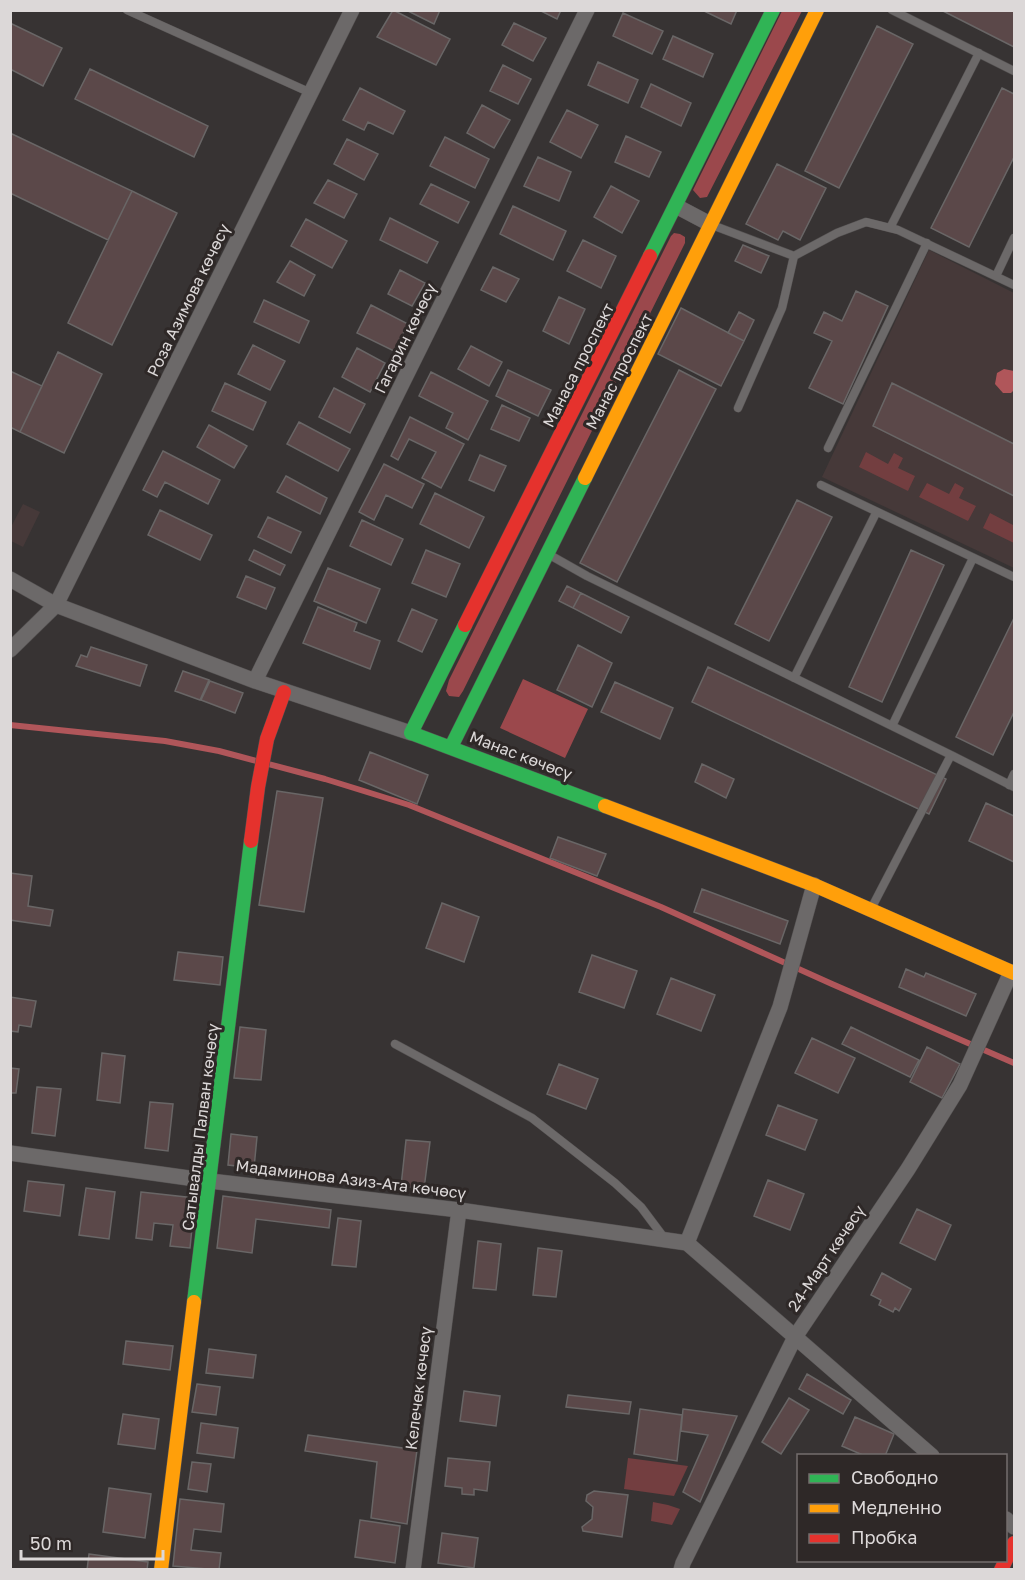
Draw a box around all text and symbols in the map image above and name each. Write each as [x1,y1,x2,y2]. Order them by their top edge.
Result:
street label: Роза Азимова көчөсү [142,220,234,380]
street label: Гагарин көчөсү [370,280,440,396]
street label: Манаса проспект [538,299,618,431]
street label: Манас проспект [581,309,657,433]
street label: Манас көчөсү [467,726,575,784]
street label: Сатывалды Палван көчөсү [177,1022,223,1232]
street label: Мадаминова Азиз-Ата көчөсү [235,1155,467,1203]
street label: 24-Март көчөсү [783,1201,869,1315]
street label: Келечек көчөсү [400,1325,436,1451]
legend [797,1454,1007,1562]
text: Свободно [851,1466,938,1488]
text: Медленно [851,1496,942,1518]
scale bar [21,1523,164,1561]
text: Пробка [851,1526,917,1548]
text: 50 m [30,1532,72,1554]

